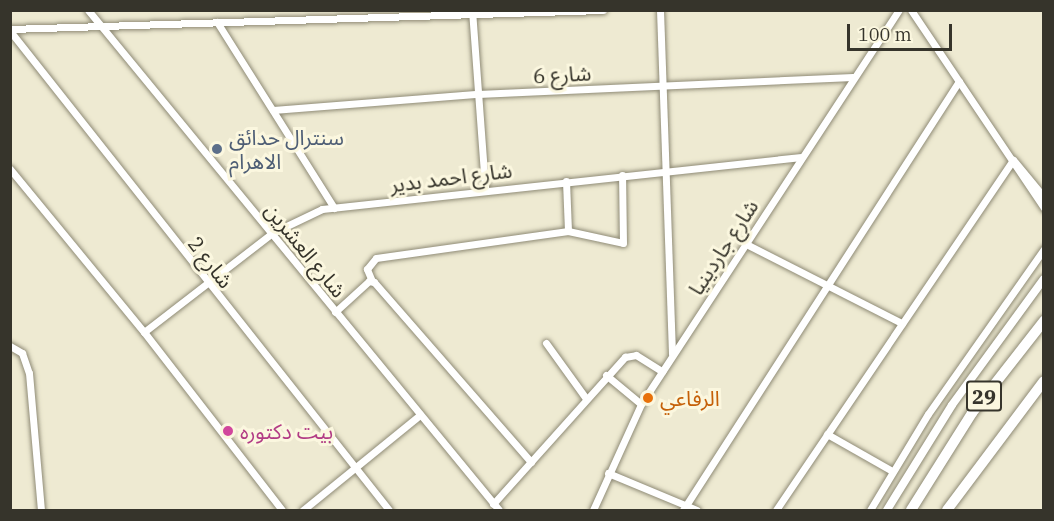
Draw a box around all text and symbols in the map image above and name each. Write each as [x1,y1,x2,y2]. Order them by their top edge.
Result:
scale bar [850,12,955,50]
text: 100 m [858,23,912,46]
street label: شارع 6 [532,60,592,88]
place label: سنترال حدائق الاهرام [229,124,344,174]
marker: سنترال حدائق الاهرام [210,142,224,156]
street label: شارع احمد بدير [389,157,513,197]
street label: شارع جاردينيا [683,195,763,299]
street label: شارع العشرين [260,198,352,302]
street label: شارع 2 [183,231,239,293]
road number: 29 [966,379,1002,413]
place label: الرفاعي [660,385,720,411]
marker: الرفاعي [641,391,655,405]
place label: بيت دكتوره [240,418,333,444]
marker: بيت دكتوره [221,424,235,438]

